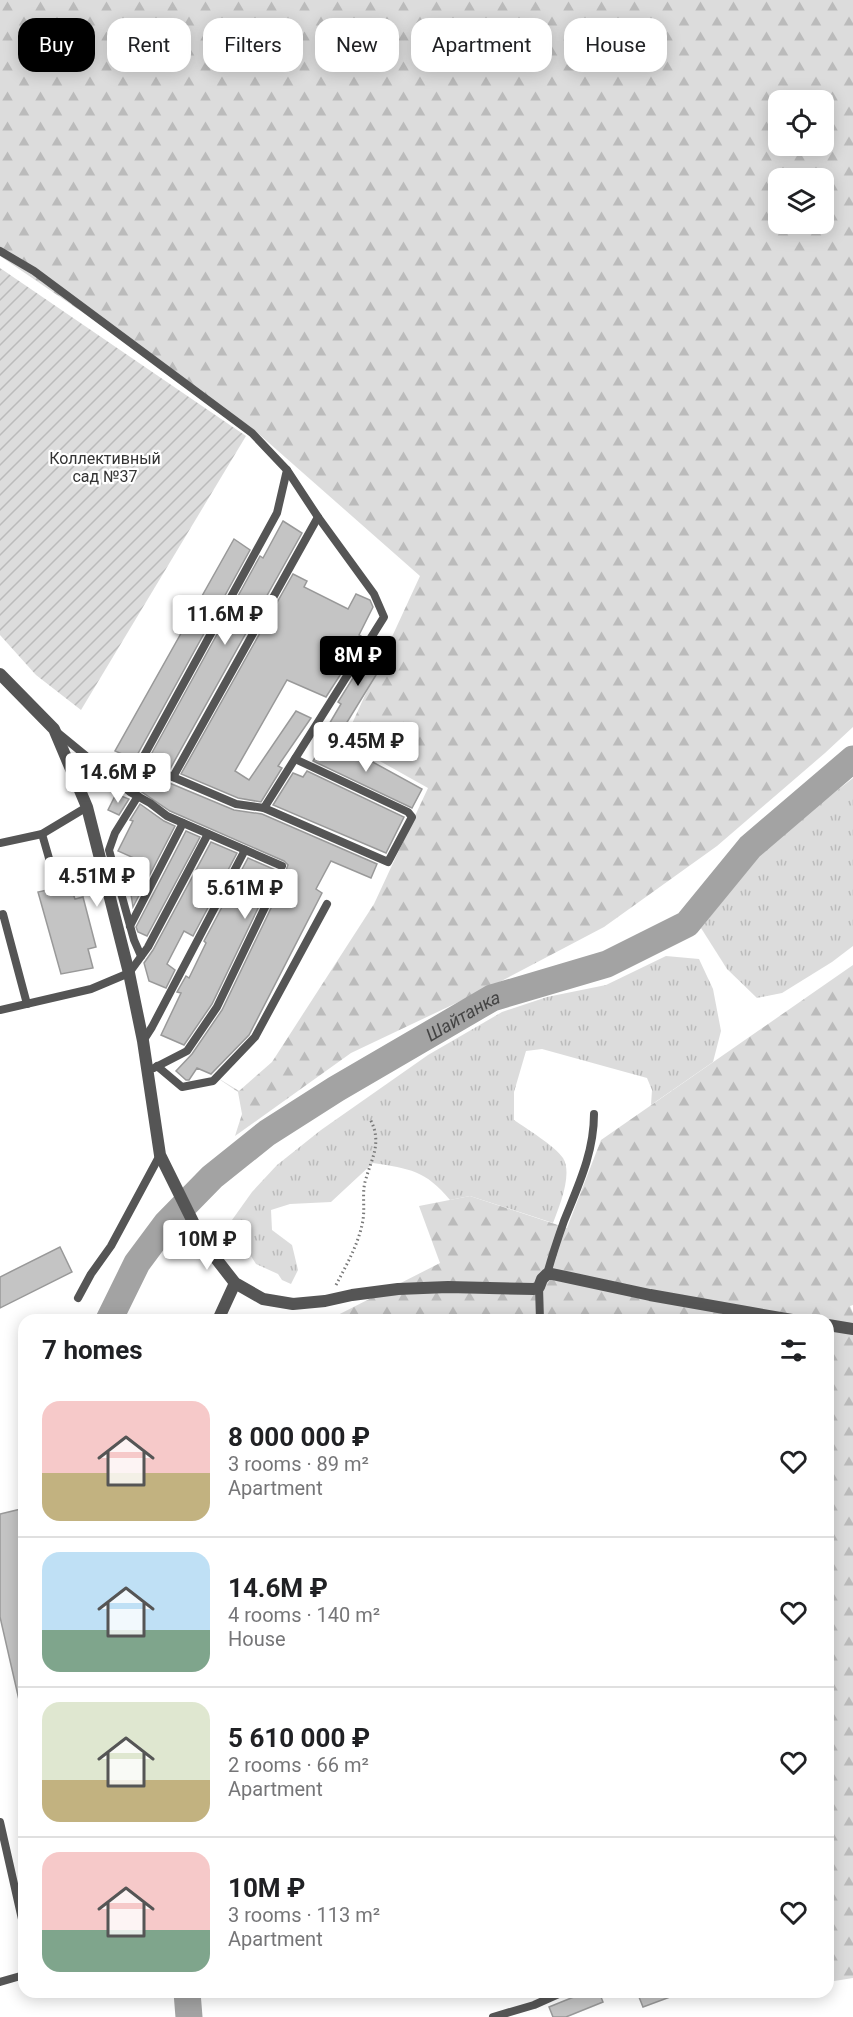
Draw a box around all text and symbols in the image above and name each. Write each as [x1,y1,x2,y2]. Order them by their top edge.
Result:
chip: Buy [18,18,95,72]
chip: Rent [107,18,191,72]
chip: Filters [203,18,303,72]
chip: New [315,18,399,72]
chip: Apartment [411,18,552,72]
chip: House [564,18,667,72]
map controls [768,90,834,234]
button: locate [768,90,834,156]
button: layers [768,168,834,234]
park label: Коллективный сад №37 [49,449,161,486]
pin: 11.6M ₽ [170,595,280,646]
text: 11.6M ₽ [187,602,263,626]
pin: 8M ₽ [322,636,394,687]
text: 8M ₽ [334,643,382,667]
pin: 9.45M ₽ [311,722,421,773]
text: 9.45M ₽ [328,729,404,753]
pin: 14.6M ₽ [63,753,173,804]
text: 14.6M ₽ [80,760,156,784]
pin: 4.51M ₽ [42,857,152,908]
text: 4.51M ₽ [59,864,135,888]
pin: 5.61M ₽ [190,869,300,920]
text: 5.61M ₽ [207,876,283,900]
water label: Шайтанка [422,986,502,1045]
pin: 10M ₽ [165,1220,249,1271]
text: 10M ₽ [177,1227,237,1251]
icon: filters [777,1334,810,1367]
text: 7 homes [42,1335,143,1365]
text: 8 000 000 ₽ [228,1422,370,1452]
icon: home [90,1425,162,1497]
icon: heart [777,1445,810,1478]
text: 3 rooms · 89 m² [228,1452,369,1476]
text: Apartment [228,1476,323,1500]
text: 14.6M ₽ [228,1573,328,1603]
icon: home [90,1576,162,1648]
icon: heart [777,1596,810,1629]
text: 4 rooms · 140 m² [228,1603,380,1627]
text: House [228,1627,286,1651]
text: 5 610 000 ₽ [228,1723,370,1753]
icon: home [90,1726,162,1798]
icon: heart [777,1746,810,1779]
text: 2 rooms · 66 m² [228,1753,369,1777]
text: Apartment [228,1777,323,1801]
text: 10M ₽ [228,1873,305,1903]
icon: home [90,1876,162,1948]
icon: heart [777,1896,810,1929]
text: 3 rooms · 113 m² [228,1903,380,1927]
text: Apartment [228,1927,323,1951]

